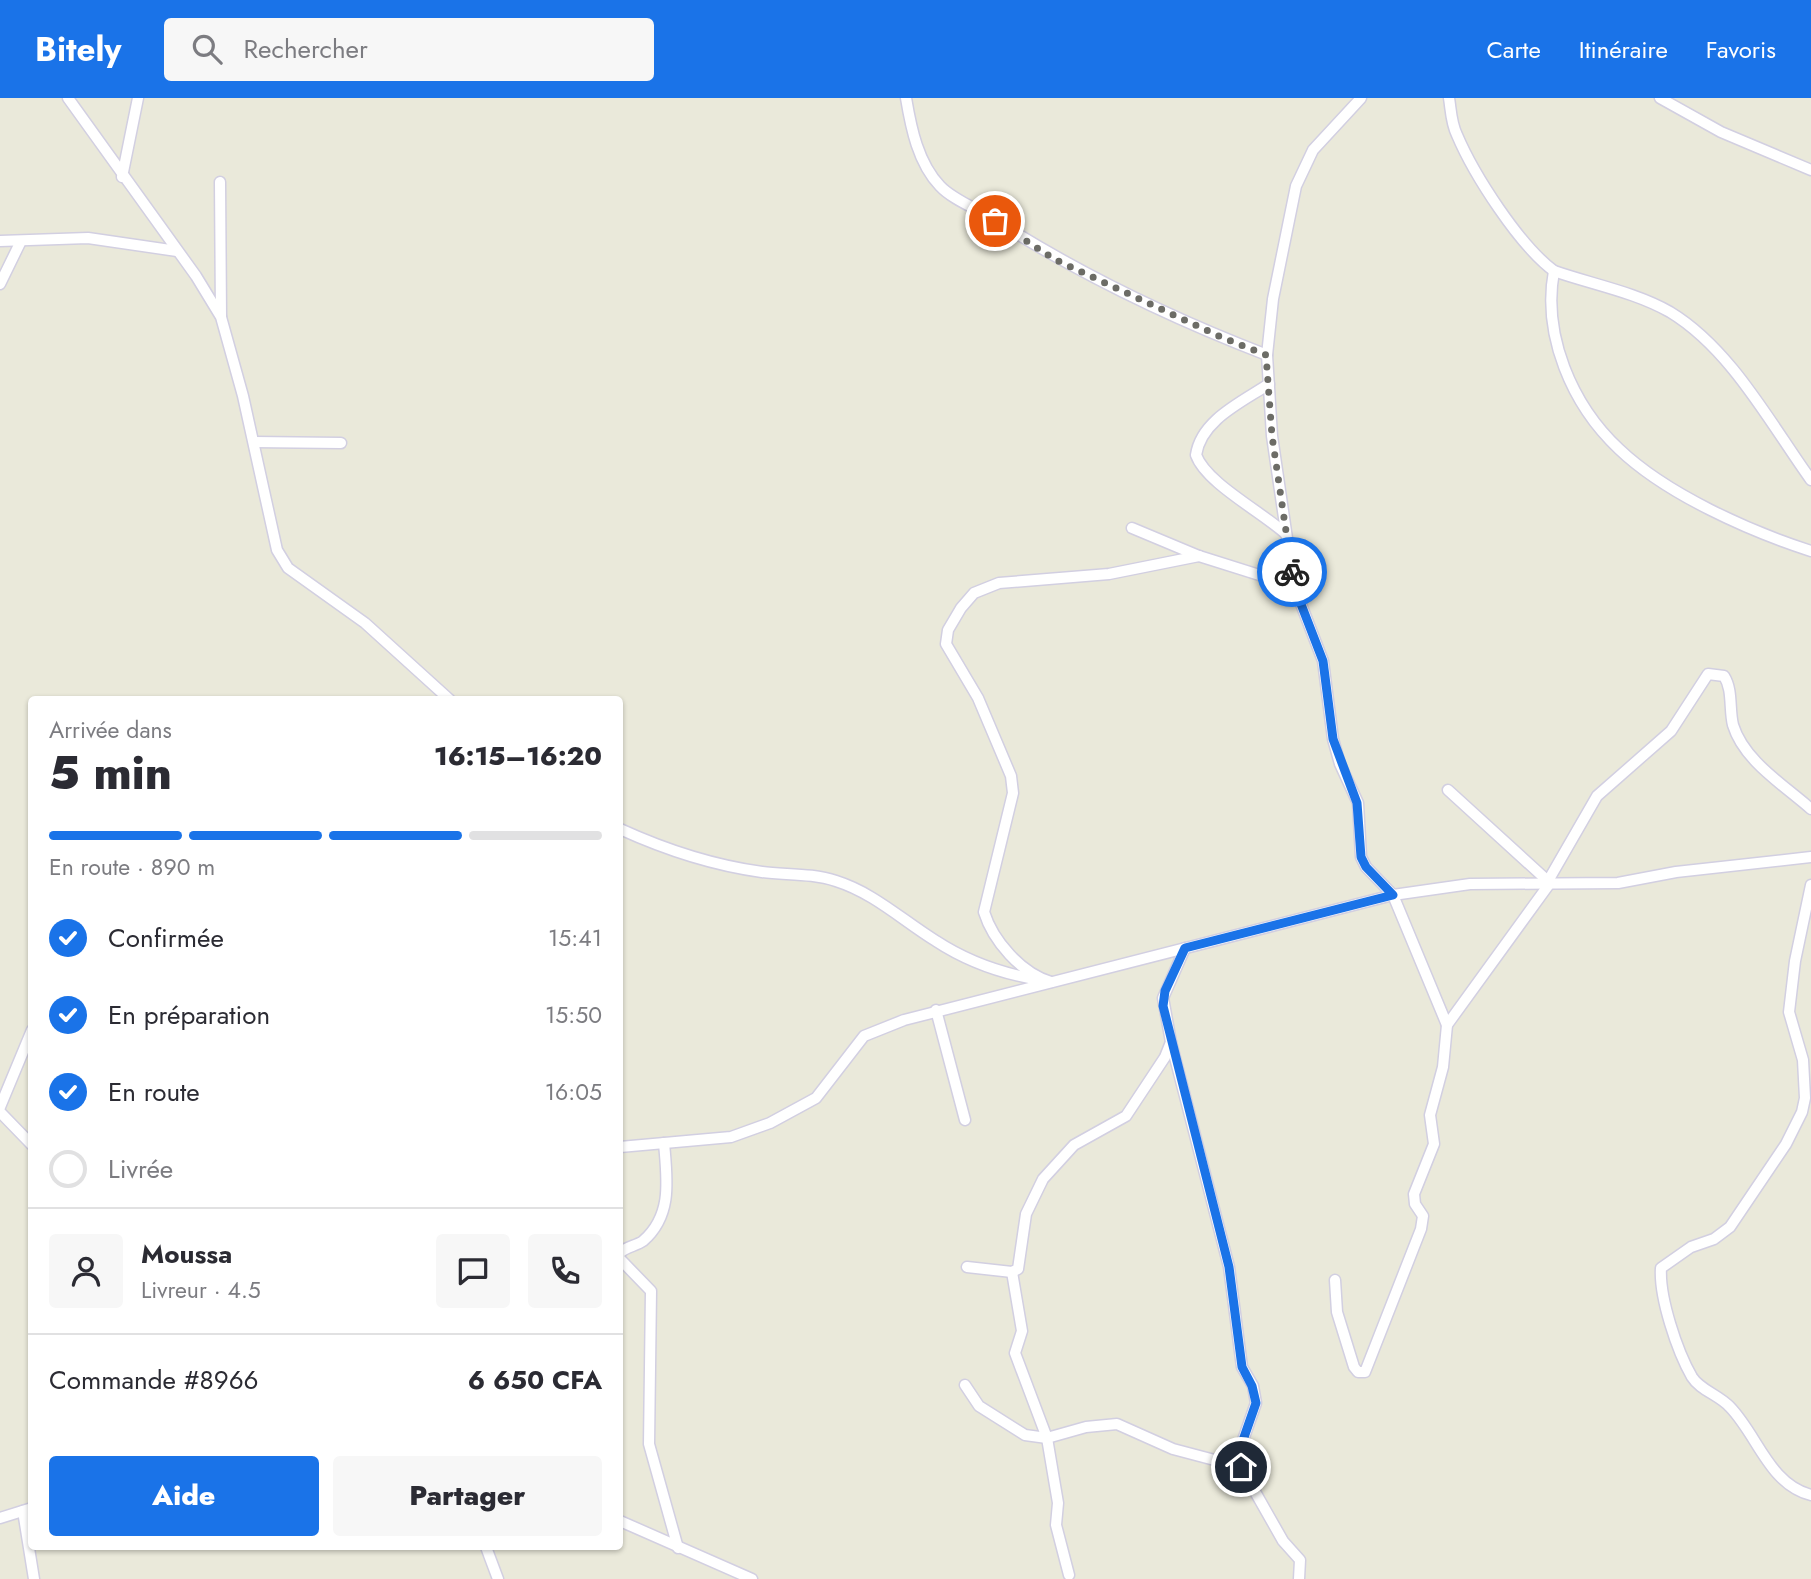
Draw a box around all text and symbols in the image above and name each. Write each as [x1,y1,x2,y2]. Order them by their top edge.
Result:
search box [164,18,654,81]
text: Bitely [35,26,122,73]
icon: search [188,30,226,68]
text: Rechercher [244,30,368,68]
text: Carte [1486,32,1541,67]
text: Itinéraire [1579,32,1668,67]
text: Favoris [1706,32,1776,67]
pin [965,191,1025,251]
icon: bag [976,202,1014,240]
courier [1257,537,1327,607]
icon: bike [1273,553,1311,591]
text: Arrivée dans [49,713,172,747]
text: 16:15–16:20 [434,737,602,775]
text: 5 min [49,740,172,806]
text: En route · 890 m [49,850,215,884]
icon: check [49,919,87,957]
text: Confirmée [108,919,224,957]
text: 15:41 [548,921,602,955]
icon: check [49,996,87,1034]
text: En préparation [108,996,270,1034]
text: 15:50 [545,998,602,1032]
icon: check [49,1073,87,1111]
text: En route [108,1073,200,1111]
text: 16:05 [545,1075,602,1109]
text: Livrée [108,1150,173,1188]
button: person [49,1234,123,1308]
button: chat [436,1234,510,1308]
button: phone [528,1234,602,1308]
text: Moussa [141,1235,232,1273]
text: Livreur · 4.5 [141,1273,261,1307]
text: Commande #8966 [49,1361,259,1399]
text: 6 650 CFA [468,1361,602,1399]
pin [1211,1437,1271,1497]
icon: home [1222,1448,1260,1486]
button: Aide [49,1456,319,1536]
button: Partager [333,1456,602,1536]

